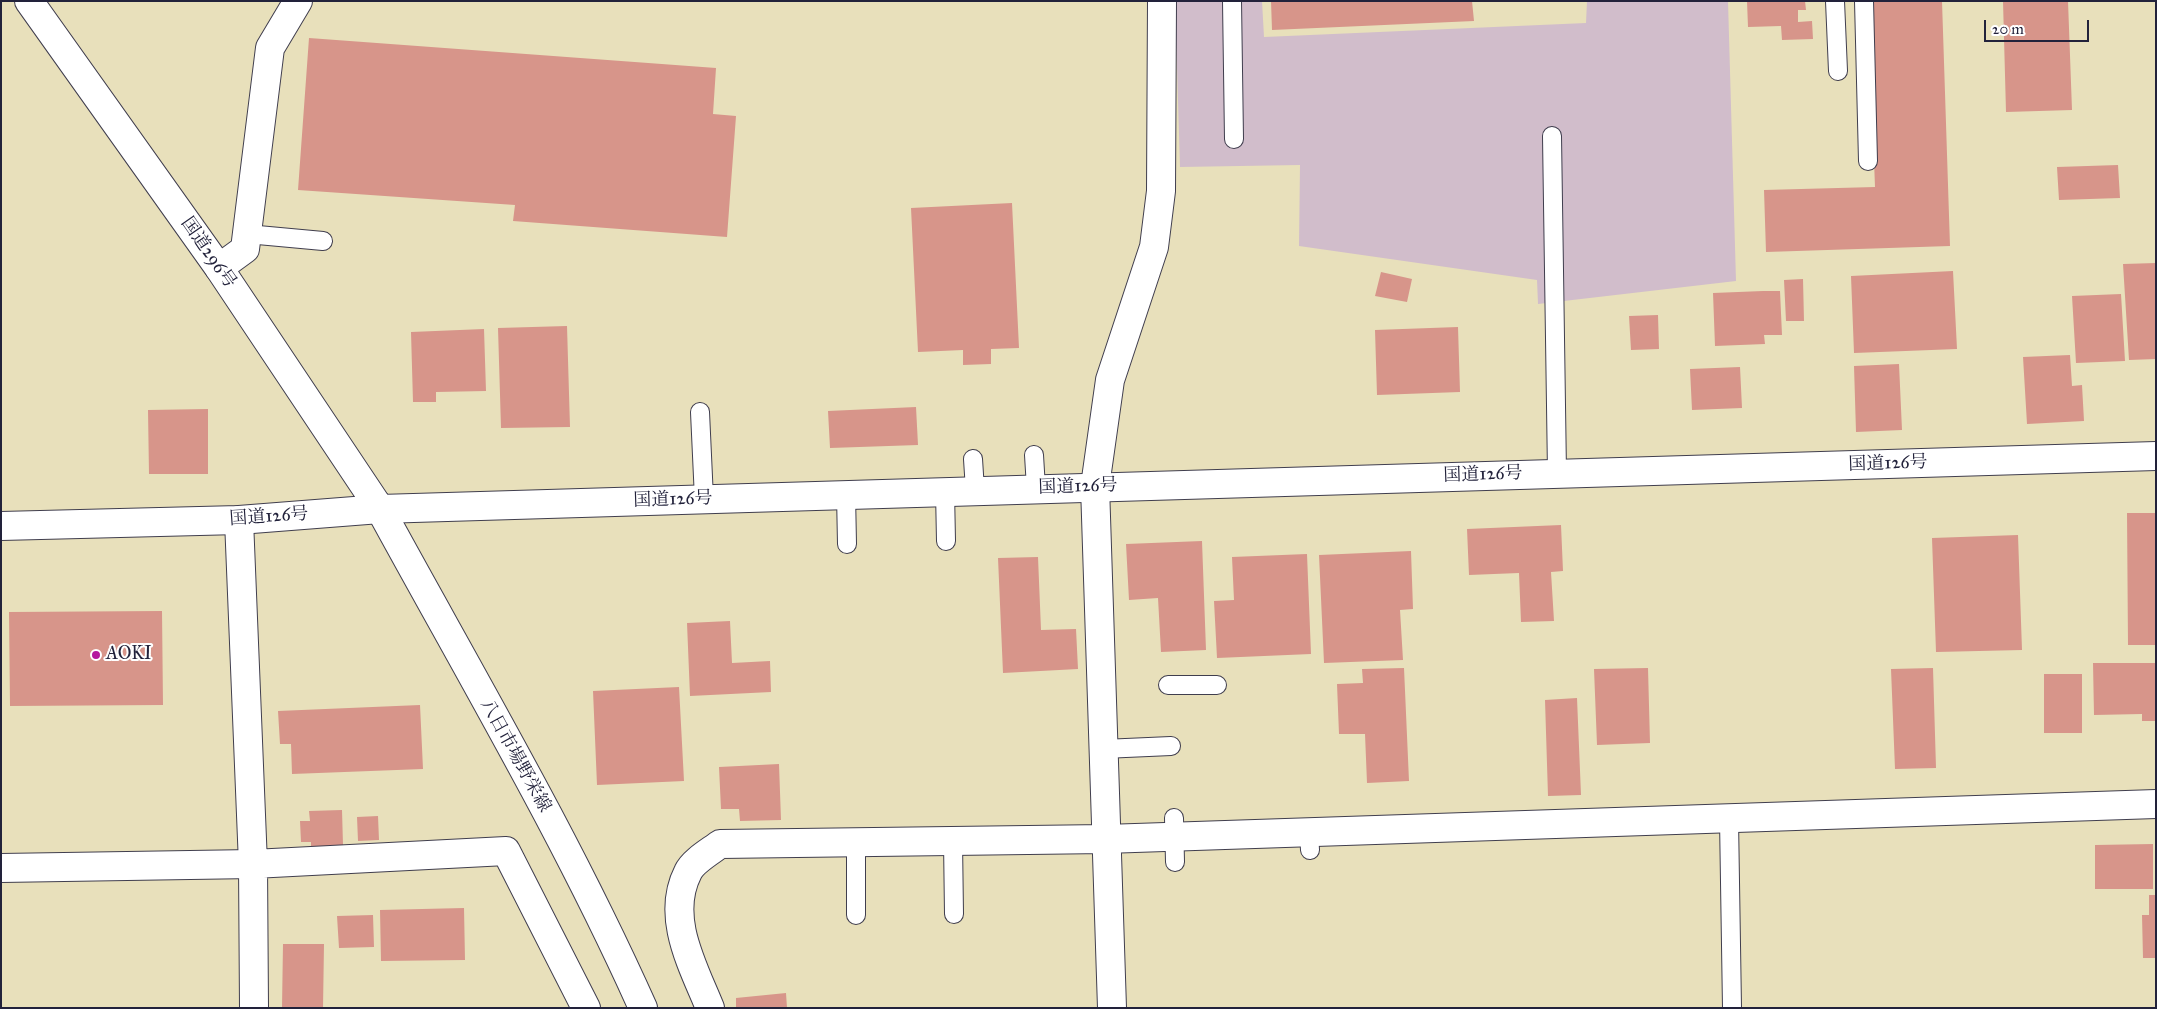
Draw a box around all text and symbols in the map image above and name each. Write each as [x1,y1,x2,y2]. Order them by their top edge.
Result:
scale bar [1987,10,2092,42]
text: 20 m [1992,20,2024,38]
street label: 国道296号 [176,213,240,293]
street label: 国道126号 [1848,452,1928,476]
street label: 国道126号 [1443,463,1523,487]
street label: 国道126号 [1038,475,1118,499]
street label: 国道126号 [633,488,713,512]
street label: 国道126号 [229,503,309,531]
place label: AOKI [106,644,152,666]
marker: AOKI [90,649,102,661]
street label: 八日市場野栄線 [475,696,555,816]

